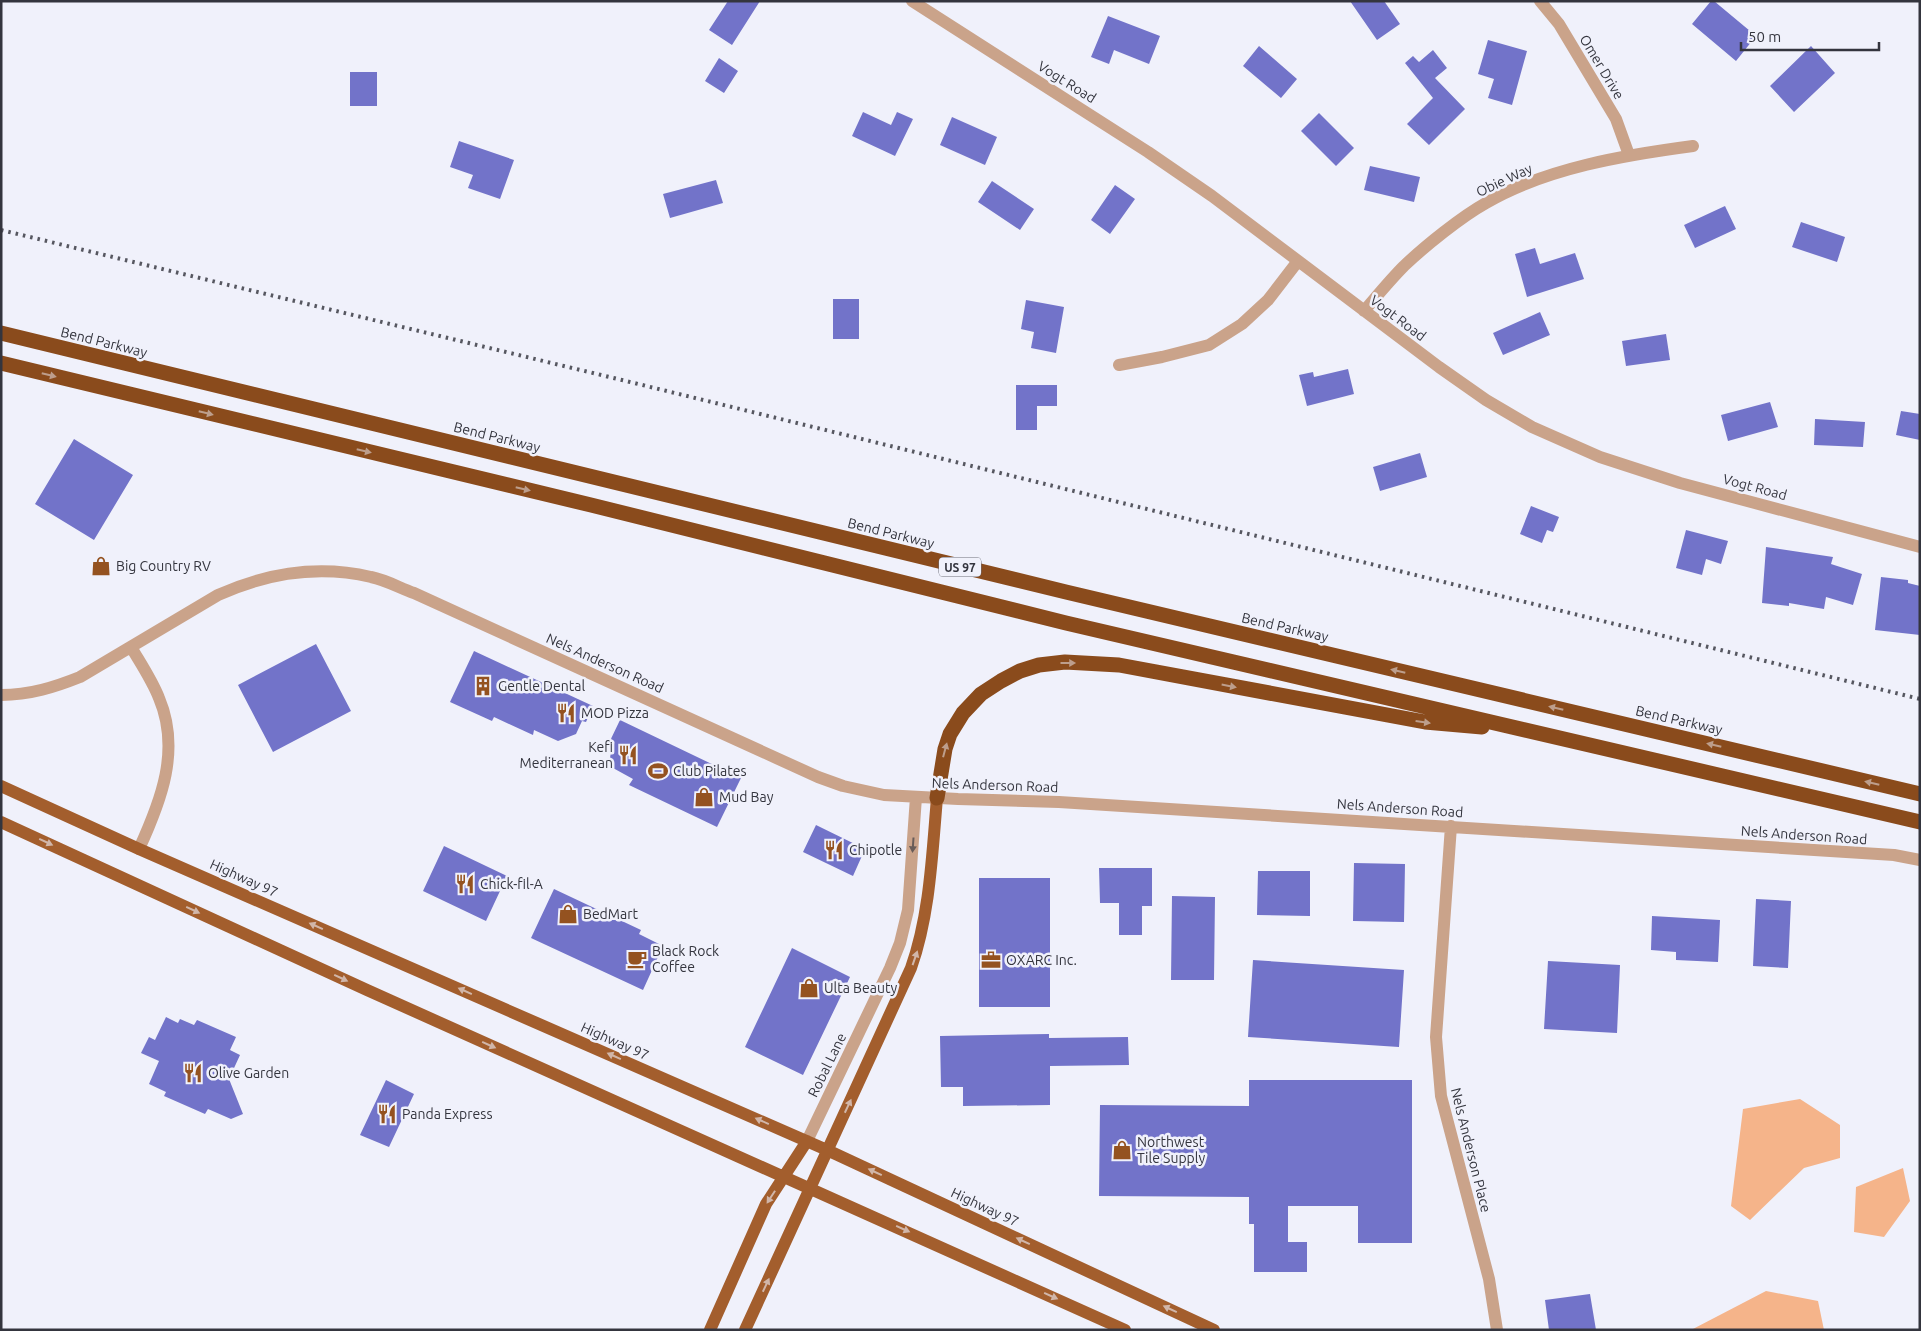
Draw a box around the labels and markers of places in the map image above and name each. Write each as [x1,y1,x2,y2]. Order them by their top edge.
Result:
shop icon: Big Country RV [90,555,112,577]
place label: Big Country RV [116,558,211,574]
building icon: Gentle Dental [472,675,494,697]
place label: Gentle Dental [498,678,585,694]
restaurant icon: MOD Pizza [555,702,577,724]
place label: MOD Pizza [581,705,649,721]
place label: Kefi Mediterranean [520,739,613,771]
restaurant icon: Kefi Mediterranean [617,744,639,766]
sports icon: Club Pilates [647,760,669,782]
place label: Club Pilates [673,763,747,779]
shop icon: Mud Bay [693,786,715,808]
place label: Mud Bay [719,789,774,805]
restaurant icon: Chipotle [823,839,845,861]
place label: Chipotle [849,842,902,858]
restaurant icon: Chick-fil-A [454,873,476,895]
place label: Chick-fil-A [480,876,543,892]
shop icon: BedMart [557,903,579,925]
place label: BedMart [583,906,638,922]
place label: Black Rock Coffee [652,943,719,975]
cafe icon: Black Rock Coffee [626,948,648,970]
office icon: OXARC Inc. [980,949,1002,971]
place label: OXARC Inc. [1006,952,1077,968]
shop icon: Ulta Beauty [798,977,820,999]
place label: Ulta Beauty [824,980,897,996]
restaurant icon: Olive Garden [182,1062,204,1084]
place label: Olive Garden [208,1065,289,1081]
restaurant icon: Panda Express [376,1103,398,1125]
place label: Panda Express [402,1106,492,1122]
place label: Northwest Tile Supply [1137,1134,1205,1166]
shop icon: Northwest Tile Supply [1111,1139,1133,1161]

